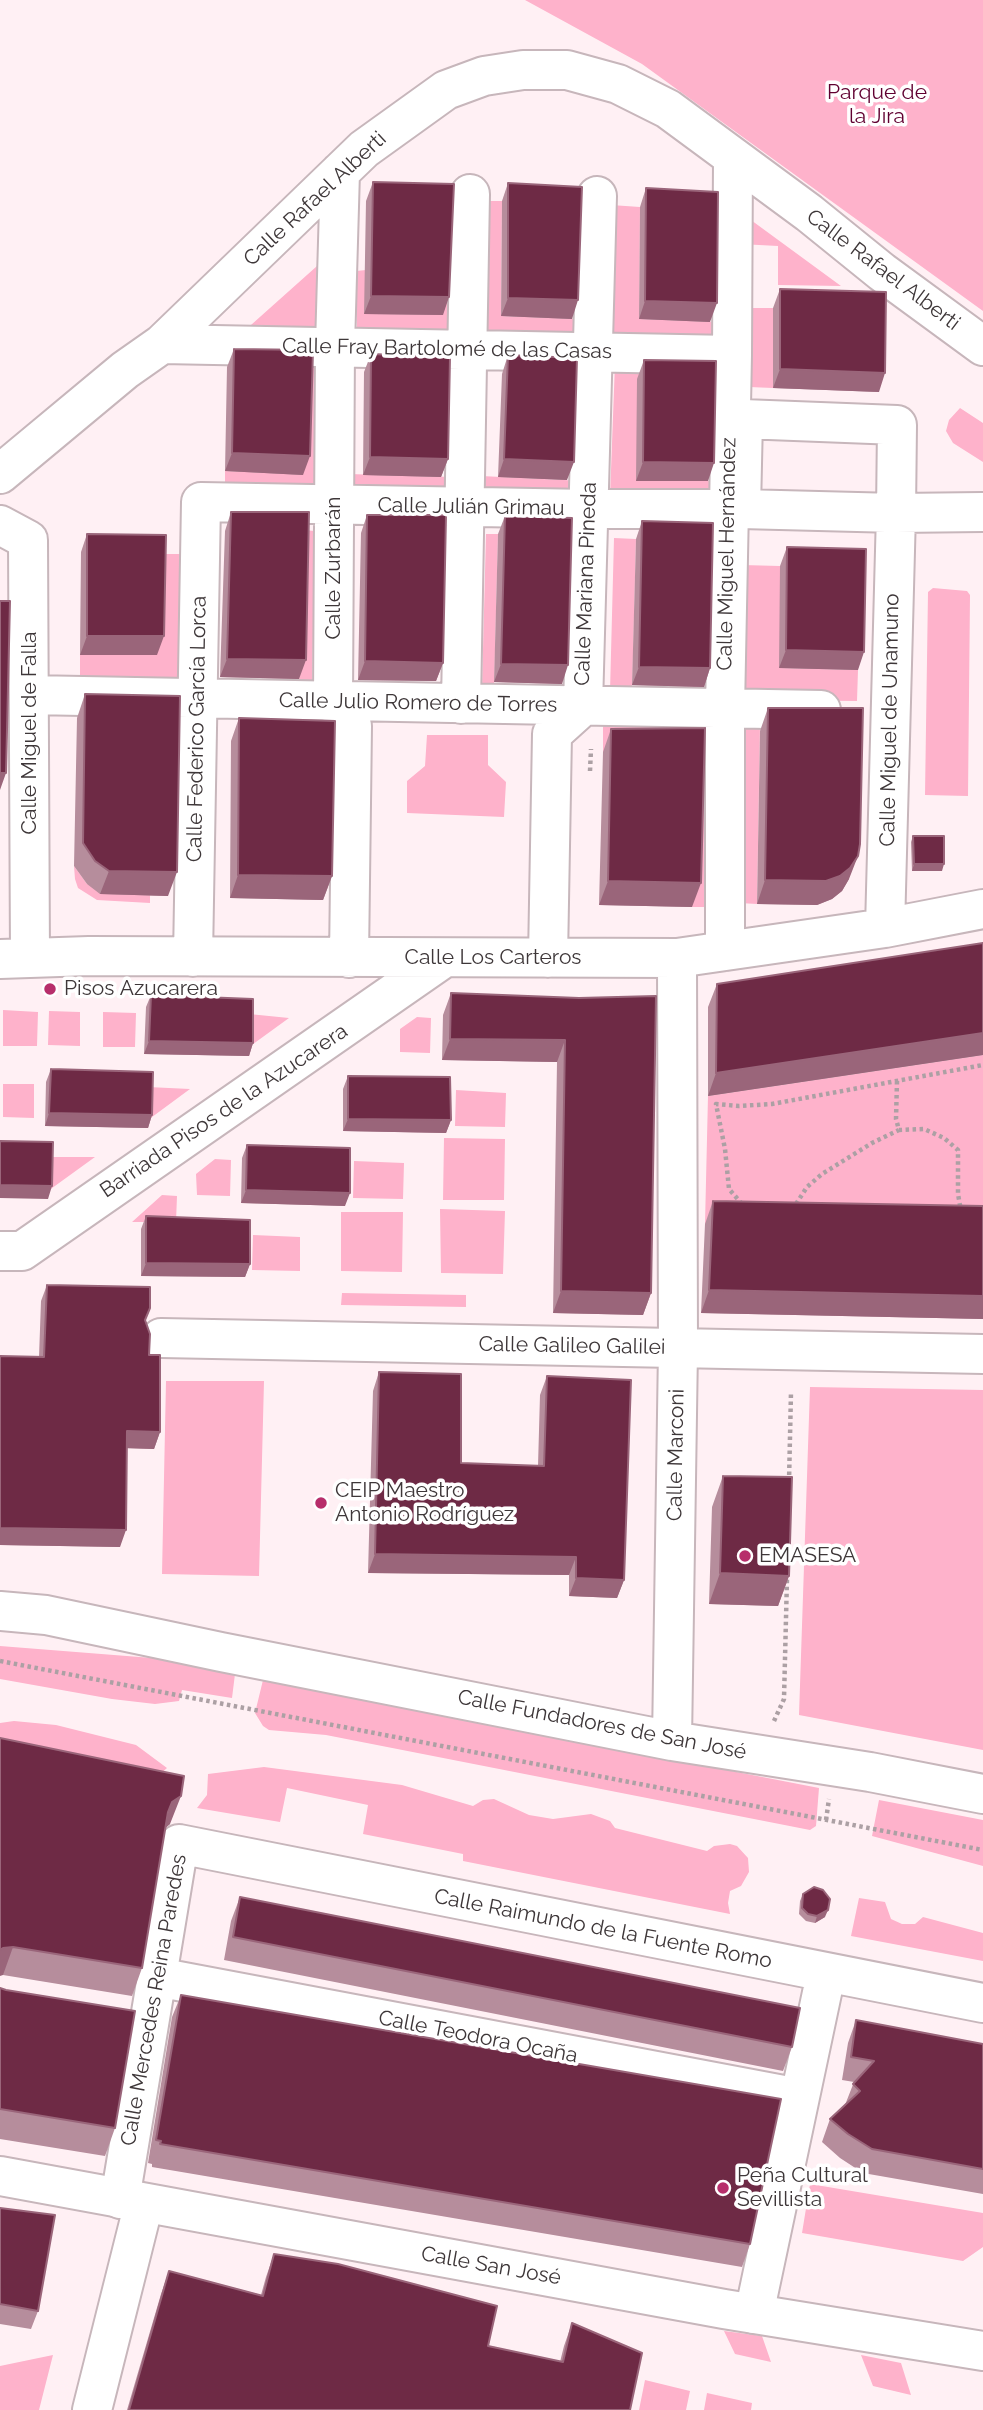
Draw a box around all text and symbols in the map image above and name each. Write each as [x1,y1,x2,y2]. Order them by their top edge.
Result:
park label: Parque de la Jira [827,80,927,130]
street label: Calle Rafael Alberti [238,126,392,272]
street label: Calle Rafael Alberti [801,204,965,336]
street label: Calle Fray Bartolomé de las Casas [282,334,612,364]
street label: Calle Miguel Hernández [712,437,742,671]
street label: Calle Mariana Pineda [570,482,602,686]
street label: Calle Julián Grimau [377,493,565,521]
street label: Calle Zurbarán [321,496,347,640]
street label: Calle Miguel de Unamuno [875,593,905,847]
street label: Calle Federico García Lorca [182,596,212,862]
street label: Calle Miguel de Falla [17,632,43,834]
street label: Calle Julio Romero de Torres [279,688,557,718]
street label: Calle Los Carteros [404,945,582,971]
place label: Pisos Azucarera [64,976,218,1002]
marker: Pisos Azucarera [42,981,58,997]
street label: Barriada Pisos de la Azucarera [95,1019,353,1203]
street label: Calle Galileo Galilei [478,1332,666,1360]
street label: Calle Marconi [662,1389,690,1521]
place label: CEIP Maestro Antonio Rodríguez [335,1478,514,1528]
marker: CEIP Maestro Antonio Rodríguez [313,1495,329,1511]
place label: EMASESA [759,1543,856,1569]
marker: EMASESA [737,1548,753,1564]
street label: Calle Fundadores de San José [455,1685,749,1765]
street label: Calle Mercedes Reina Paredes [116,1852,192,2148]
street label: Calle Raimundo de la Fuente Romo [432,1884,774,1974]
street label: Calle Teodora Ocaña [376,2005,580,2069]
place label: Peña Cultural Sevillista [737,2163,868,2213]
marker: Peña Cultural Sevillista [715,2180,731,2196]
street label: Calle San José [419,2241,563,2291]

